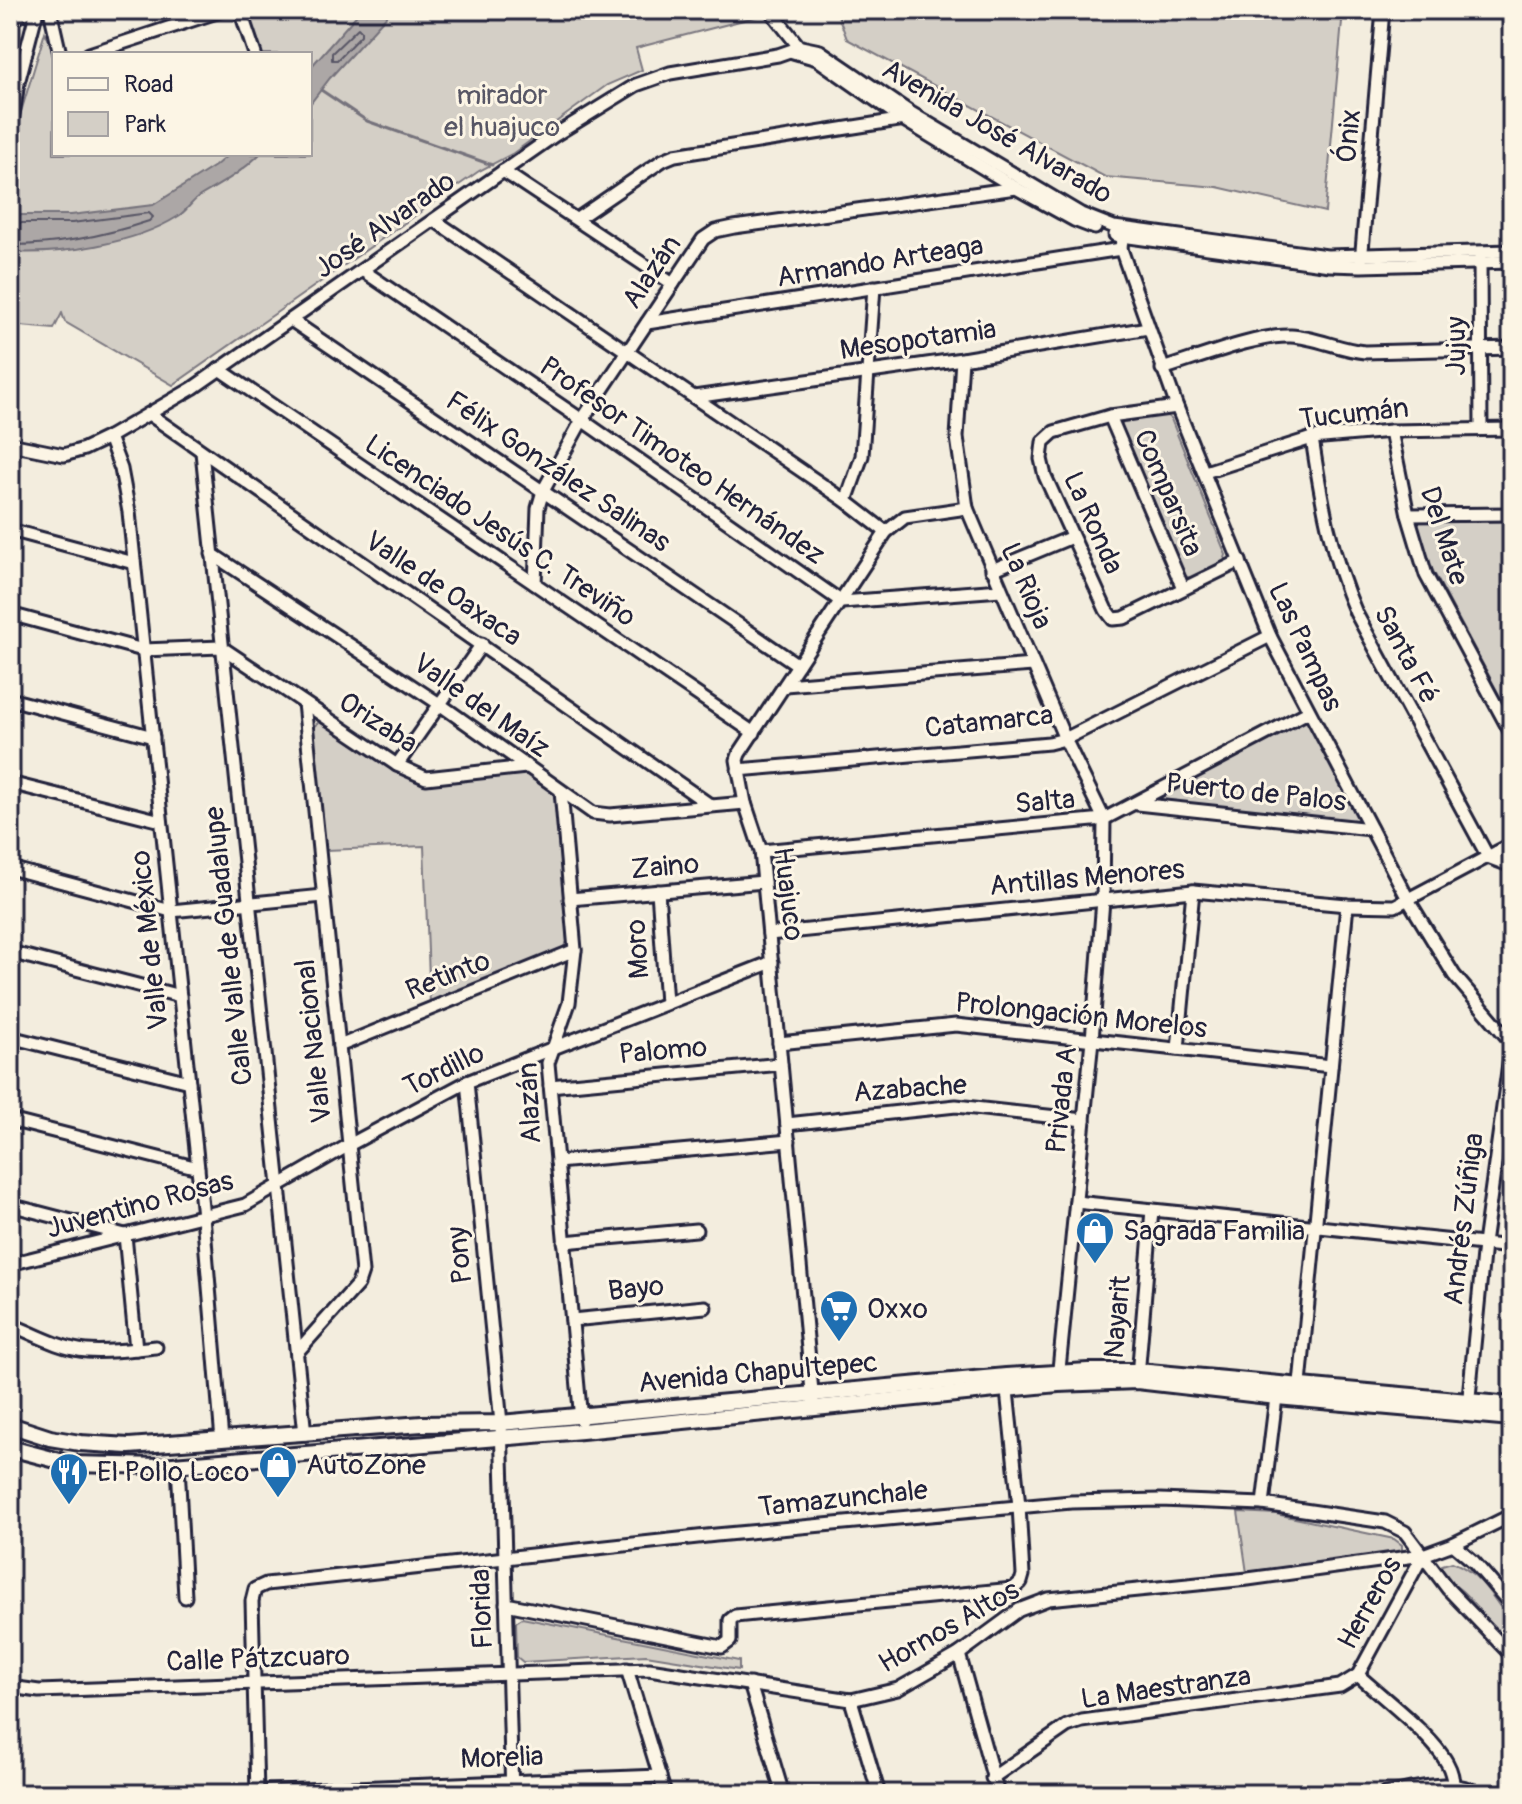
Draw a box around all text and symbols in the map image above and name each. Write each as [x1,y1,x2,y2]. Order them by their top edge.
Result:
legend [52,52,312,156]
street label: Avenida José Alvarado [876,52,1118,212]
text: Road [124,70,174,99]
park label: mirador el huajuco [444,78,560,145]
street label: Ónix [1329,108,1369,164]
text: Park [124,110,166,139]
street label: José Alvarado [308,164,462,286]
street label: Alazán [615,228,689,316]
street label: Armando Arteaga [774,228,986,296]
street label: Mesopotamia [838,312,998,368]
street label: Jujuy [1439,316,1474,376]
street label: Profesor Timoteo Hernández [533,349,831,573]
street label: Félix González Salinas [439,384,677,560]
street label: Tucumán [1297,391,1411,437]
street label: Comparsita [1126,424,1210,562]
street label: Licenciado Jesús C. Treviño [358,427,642,635]
street label: La Ronda [1055,466,1131,580]
street label: Del Mate [1412,482,1476,590]
street label: Valle de Oaxaca [358,524,528,654]
street label: La Rioja [992,537,1060,635]
street label: Las Pampas [1260,577,1350,718]
street label: Santa Fé [1366,600,1446,710]
street label: Valle del Maíz [406,646,556,766]
street label: Orizaba [332,685,424,761]
street label: Catamarca [923,698,1055,746]
street label: Puerto de Palos [1164,766,1348,820]
street label: Salta [1013,782,1077,822]
street label: Calle Valle de Guadalupe [197,804,261,1087]
street label: Huajuco [765,845,811,943]
street label: Zaino [629,847,701,887]
street label: Valle de México [123,849,177,1031]
street label: Antillas Menores [988,852,1186,904]
street label: Moro [618,918,658,980]
street label: Retinto [401,943,495,1009]
street label: Valle Nacional [288,957,340,1125]
street label: Prolongación Morelos [953,985,1209,1047]
street label: Palomo [618,1030,708,1072]
street label: Tordillo [398,1035,490,1105]
street label: Privada A [1039,1045,1085,1155]
street label: Alazán [510,1061,550,1145]
street label: Azabache [852,1068,968,1110]
street label: Andrés Zúñiga [1436,1131,1492,1307]
street label: Juventino Rosas [43,1163,238,1247]
shop icon: Sagrada Familia [1074,1210,1116,1265]
place label: Sagrada Familia [1123,1214,1305,1249]
street label: Pony [440,1225,480,1285]
street label: Bayo [606,1269,666,1309]
street label: Nayarit [1097,1273,1139,1360]
supermarket icon: Oxxo [818,1288,860,1343]
place label: Oxxo [867,1292,928,1327]
street label: Avenida Chapultepec [637,1345,879,1401]
shop icon: AutoZone [257,1444,299,1499]
place label: AutoZone [306,1448,426,1483]
restaurant icon: El Pollo Loco [48,1451,90,1506]
place label: El Pollo Loco [97,1455,249,1490]
street label: Tamazunchale [757,1473,930,1525]
street label: Herreros [1330,1550,1410,1655]
street label: Florida [463,1568,501,1650]
street label: Hornos Altos [872,1572,1026,1681]
street label: Calle Pátzcuaro [166,1638,350,1680]
street label: La Maestranza [1079,1659,1253,1717]
street label: Morelia [460,1739,544,1777]

